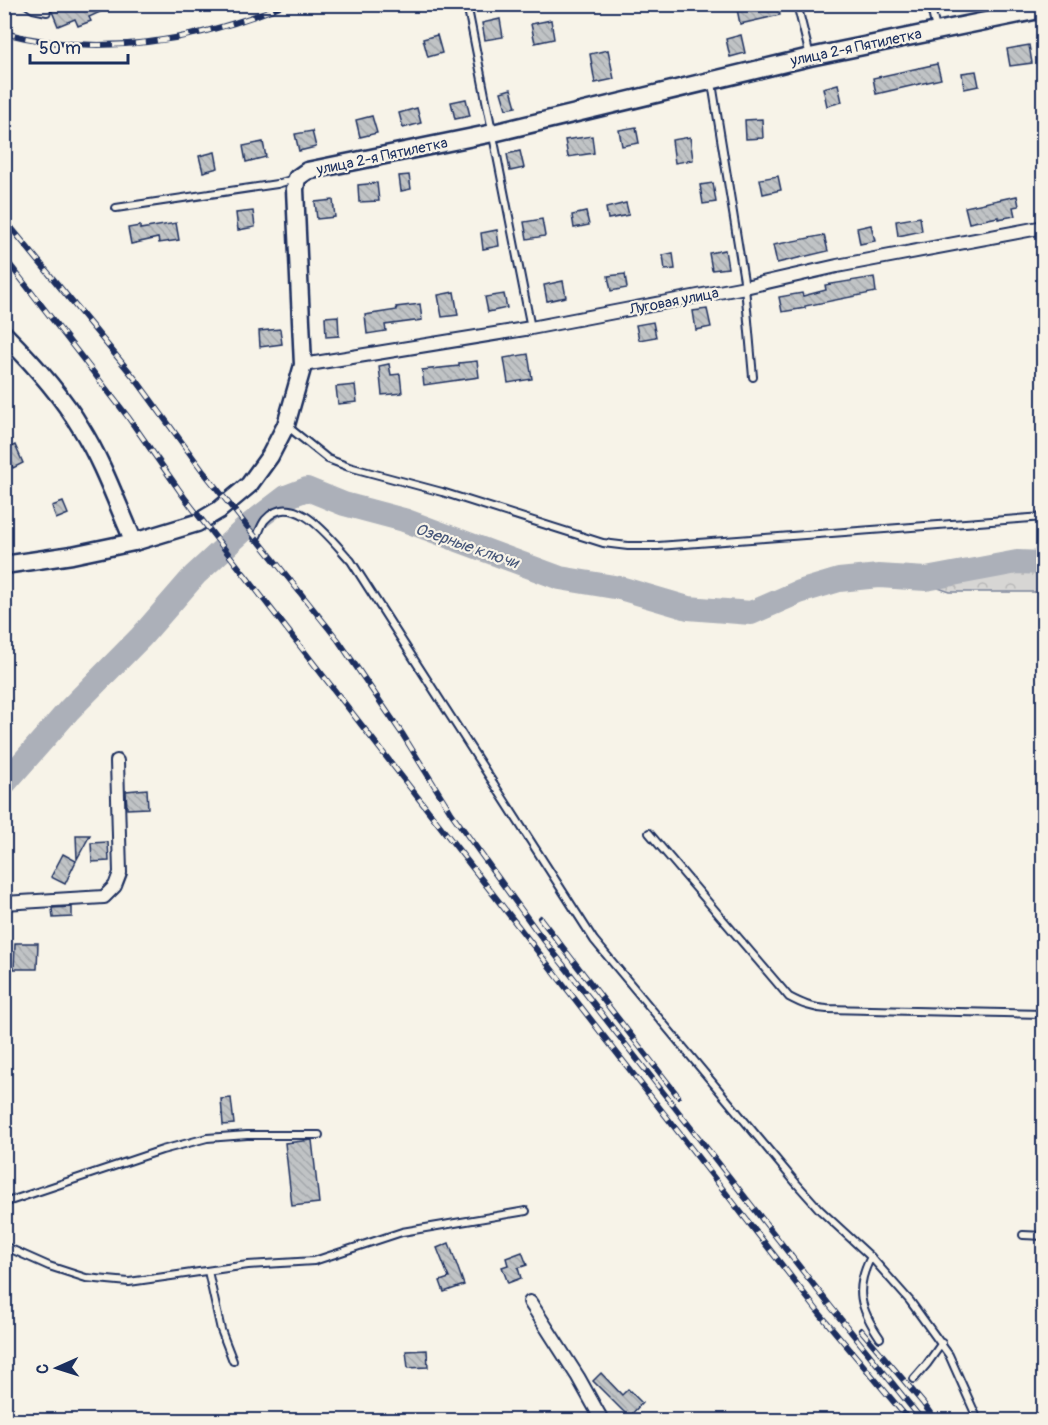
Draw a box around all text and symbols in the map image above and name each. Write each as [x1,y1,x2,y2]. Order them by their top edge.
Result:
street label: улица 2-я Пятилетка [788,24,923,71]
scale bar [30,27,128,65]
text: 50 m [39,37,81,60]
street label: улица 2-я Пятилетка [314,133,449,180]
street label: Луговая улица [627,284,720,320]
water label: Озерные ключи [413,519,522,573]
north arrow [27,1338,87,1398]
text: С [33,1363,53,1374]

